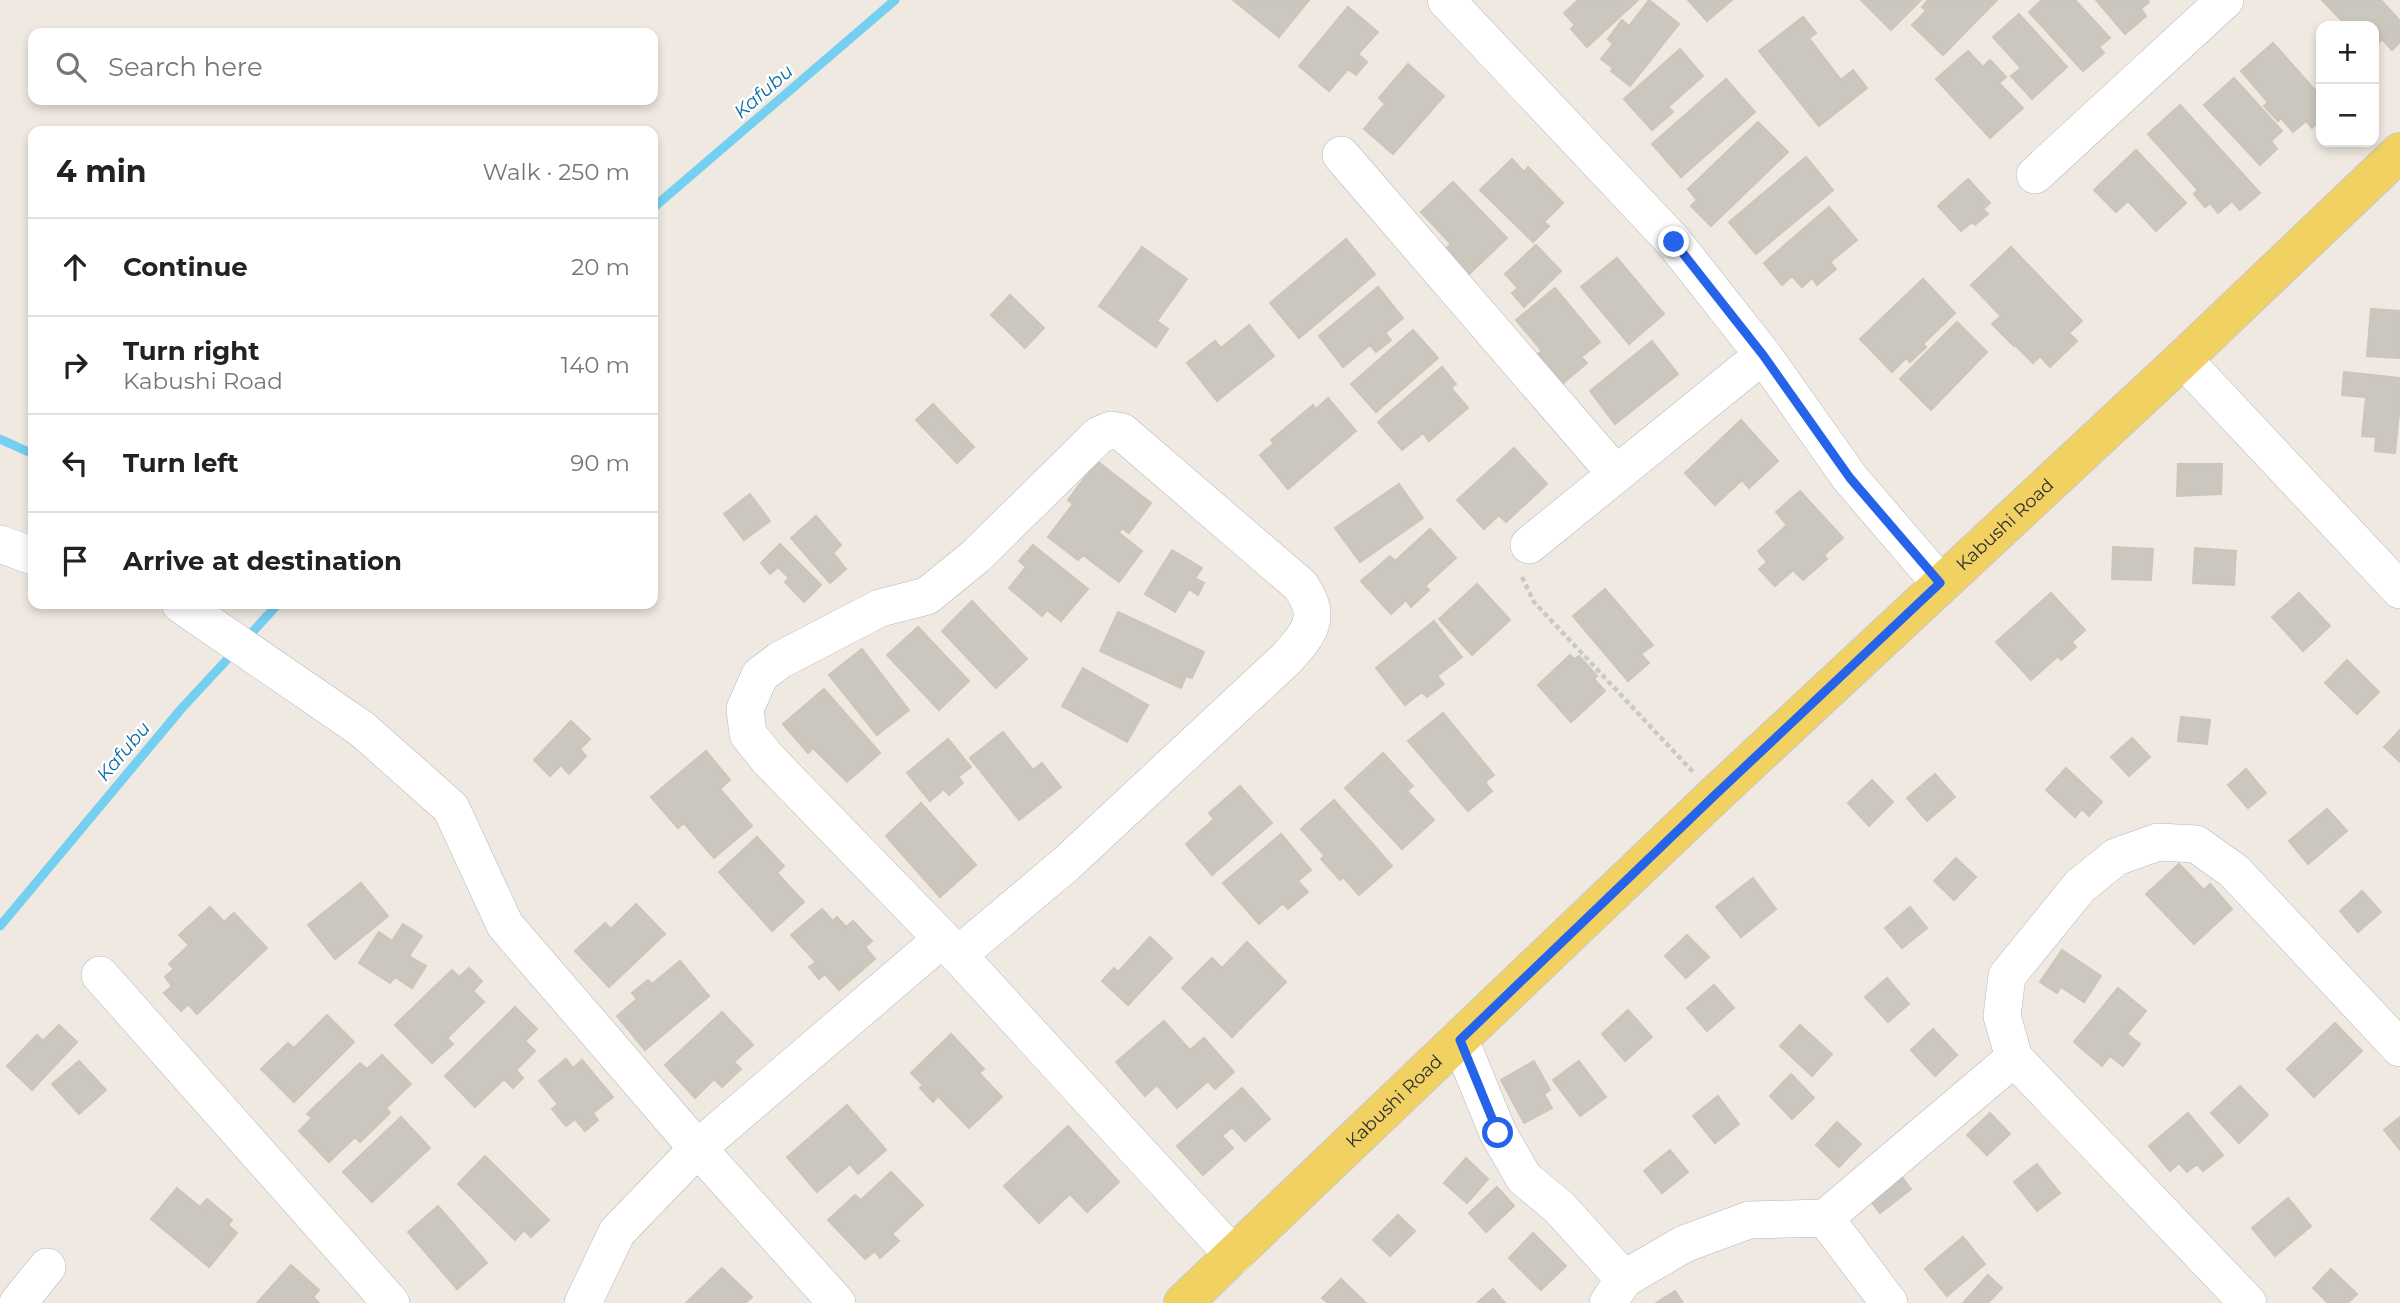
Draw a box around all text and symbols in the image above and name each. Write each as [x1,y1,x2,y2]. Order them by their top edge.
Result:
map controls [2316,21,2379,147]
button: + [2316,21,2379,84]
search box [28,28,658,105]
icon: search [52,48,90,86]
text: Search here [108,51,263,83]
water label: Kafubu [729,59,798,123]
button: − [2316,84,2379,147]
text: 4 min [56,153,146,190]
text: Walk · 250 m [483,158,630,186]
route end [1658,226,1689,257]
icon: ahead [56,248,94,286]
text: Continue [123,251,248,283]
text: 20 m [571,253,630,281]
text: Turn right [123,335,259,367]
icon: right [56,346,94,384]
text: 140 m [561,351,630,379]
text: Kabushi Road [123,367,283,395]
icon: left [56,444,94,482]
text: Turn left [123,447,239,479]
text: 90 m [570,449,630,477]
street label: Kabushi Road [1952,474,2058,575]
icon: arrive [56,542,94,580]
text: Arrive at destination [123,545,402,577]
water label: Kafubu [92,717,155,786]
street label: Kabushi Road [1341,1050,1447,1153]
route start [1482,1117,1513,1148]

